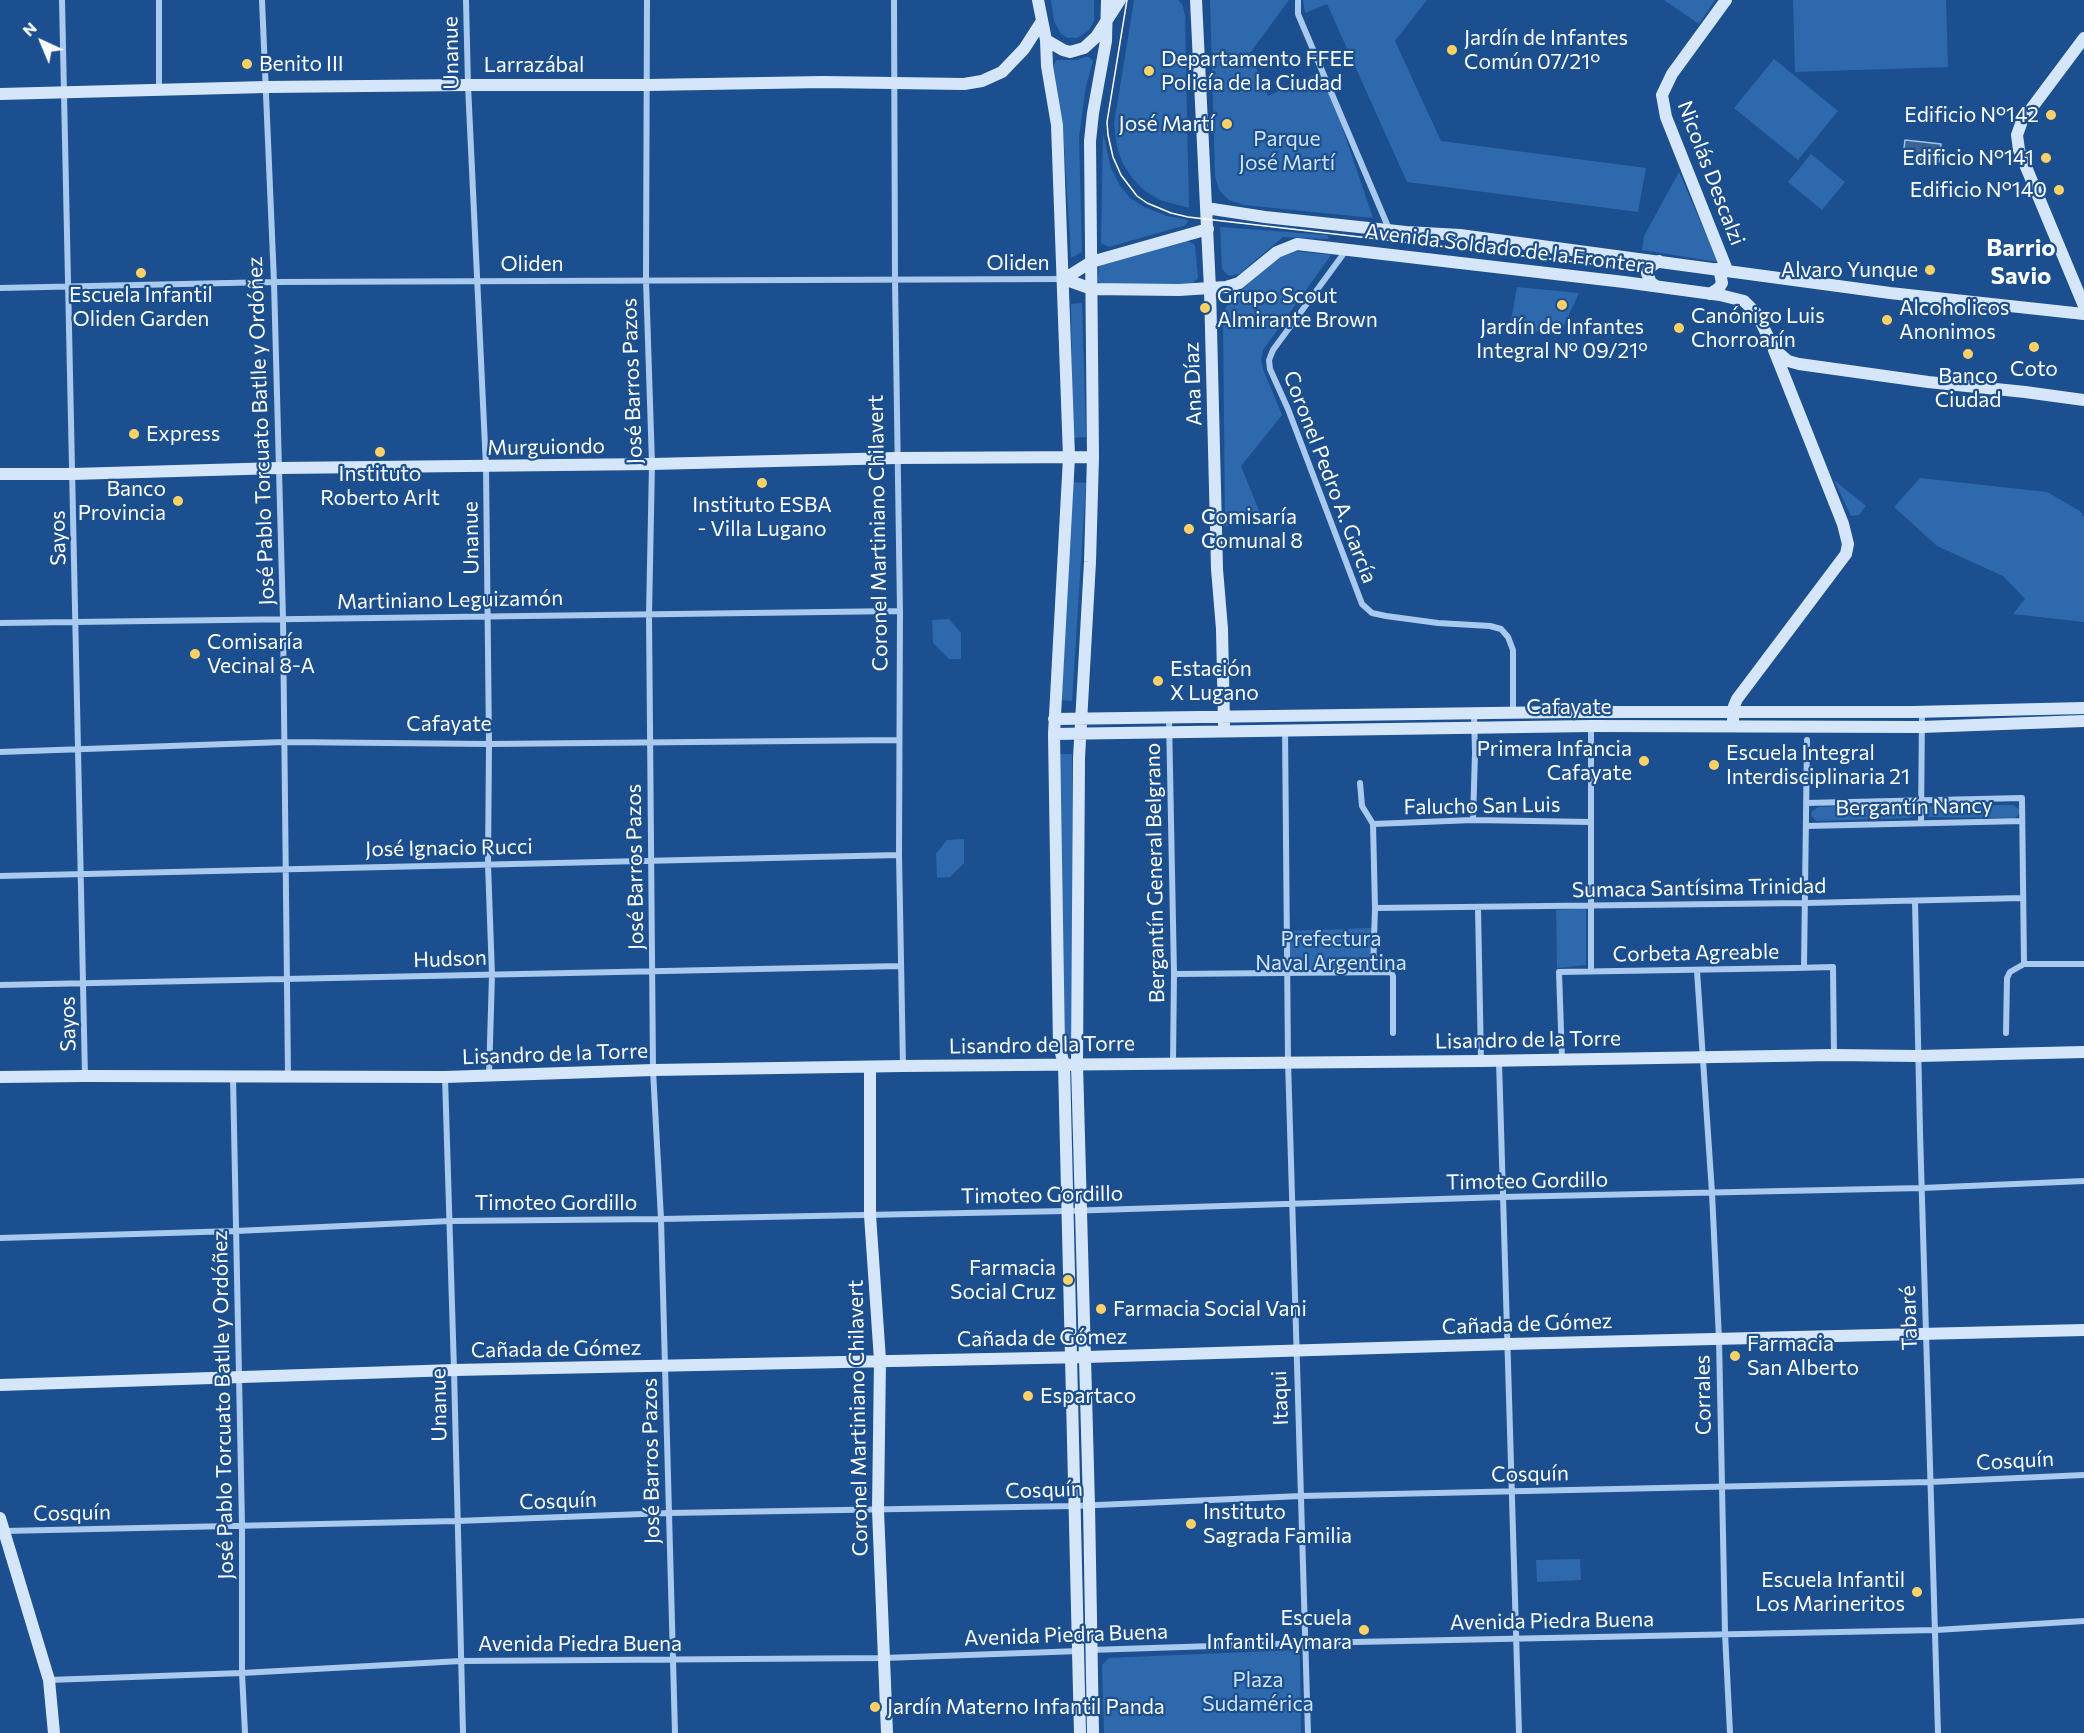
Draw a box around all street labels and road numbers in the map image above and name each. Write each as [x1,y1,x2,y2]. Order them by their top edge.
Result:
street label: Unanue [438,16,464,90]
street label: Larrazábal [484,52,584,78]
street label: Nicolás Descalzi [1672,97,1750,249]
street label: Avenida Soldado de la Frontera [1363,219,1657,279]
street label: Oliden [986,250,1050,276]
street label: Oliden [500,251,564,277]
street label: José Pablo Torcuato Batlle y Ordóñez [242,256,280,606]
street label: José Barros Pazos [617,297,647,465]
street label: Ana Díaz [1179,342,1207,426]
street label: Coronel Pedro A. García [1278,367,1382,587]
street label: Coronel Martiniano Chilavert [863,394,893,672]
street label: Murguiondo [487,433,605,461]
street label: Unanue [458,501,484,575]
street label: Sayos [45,510,71,566]
street label: Martiniano Leguizamón [337,585,563,615]
street label: Cafayate [1526,694,1612,720]
street label: Cafayate [406,711,492,737]
street label: Bergantín General Belgrano [1140,743,1170,1003]
street label: José Barros Pazos [621,784,649,950]
street label: Falucho San Luis [1403,792,1561,820]
street label: Bergantín Nancy [1835,793,1993,821]
street label: José Ignacio Rucci [365,834,533,862]
street label: Sumaca Santísima Trinidad [1572,873,1826,903]
street label: Corbeta Agreable [1612,939,1780,967]
street label: Hudson [413,945,487,973]
street label: Sayos [55,996,81,1052]
street label: Lisandro de la Torre [1435,1026,1621,1054]
street label: Lisandro de la Torre [949,1031,1135,1059]
street label: Lisandro de la Torre [462,1038,648,1070]
street label: Timoteo Gordillo [1446,1167,1608,1195]
street label: Timoteo Gordillo [961,1181,1123,1209]
street label: Timoteo Gordillo [475,1190,637,1216]
street label: José Pablo Torcuato Batlle y Ordóñez [207,1230,239,1580]
street label: Coronel Martiniano Chilavert [843,1279,873,1557]
street label: Tabaré [1895,1285,1923,1351]
street label: Cañada de Gómez [1441,1308,1613,1340]
street label: Cañada de Gómez [957,1324,1127,1352]
street label: Cañada de Gómez [471,1335,641,1363]
street label: Corrales [1690,1355,1716,1435]
street label: Unanue [426,1368,452,1442]
street label: Itaqui [1266,1370,1294,1426]
street label: José Barros Pazos [637,1378,665,1544]
street label: Cosquín [1976,1446,2054,1476]
street label: Cosquín [1491,1461,1569,1487]
street label: Cosquín [1005,1476,1083,1504]
street label: Cosquín [519,1487,597,1515]
street label: Cosquín [33,1500,111,1526]
street label: Avenida Piedra Buena [1450,1607,1654,1635]
street label: Avenida Piedra Buena [964,1619,1168,1651]
street label: Avenida Piedra Buena [478,1631,682,1657]

